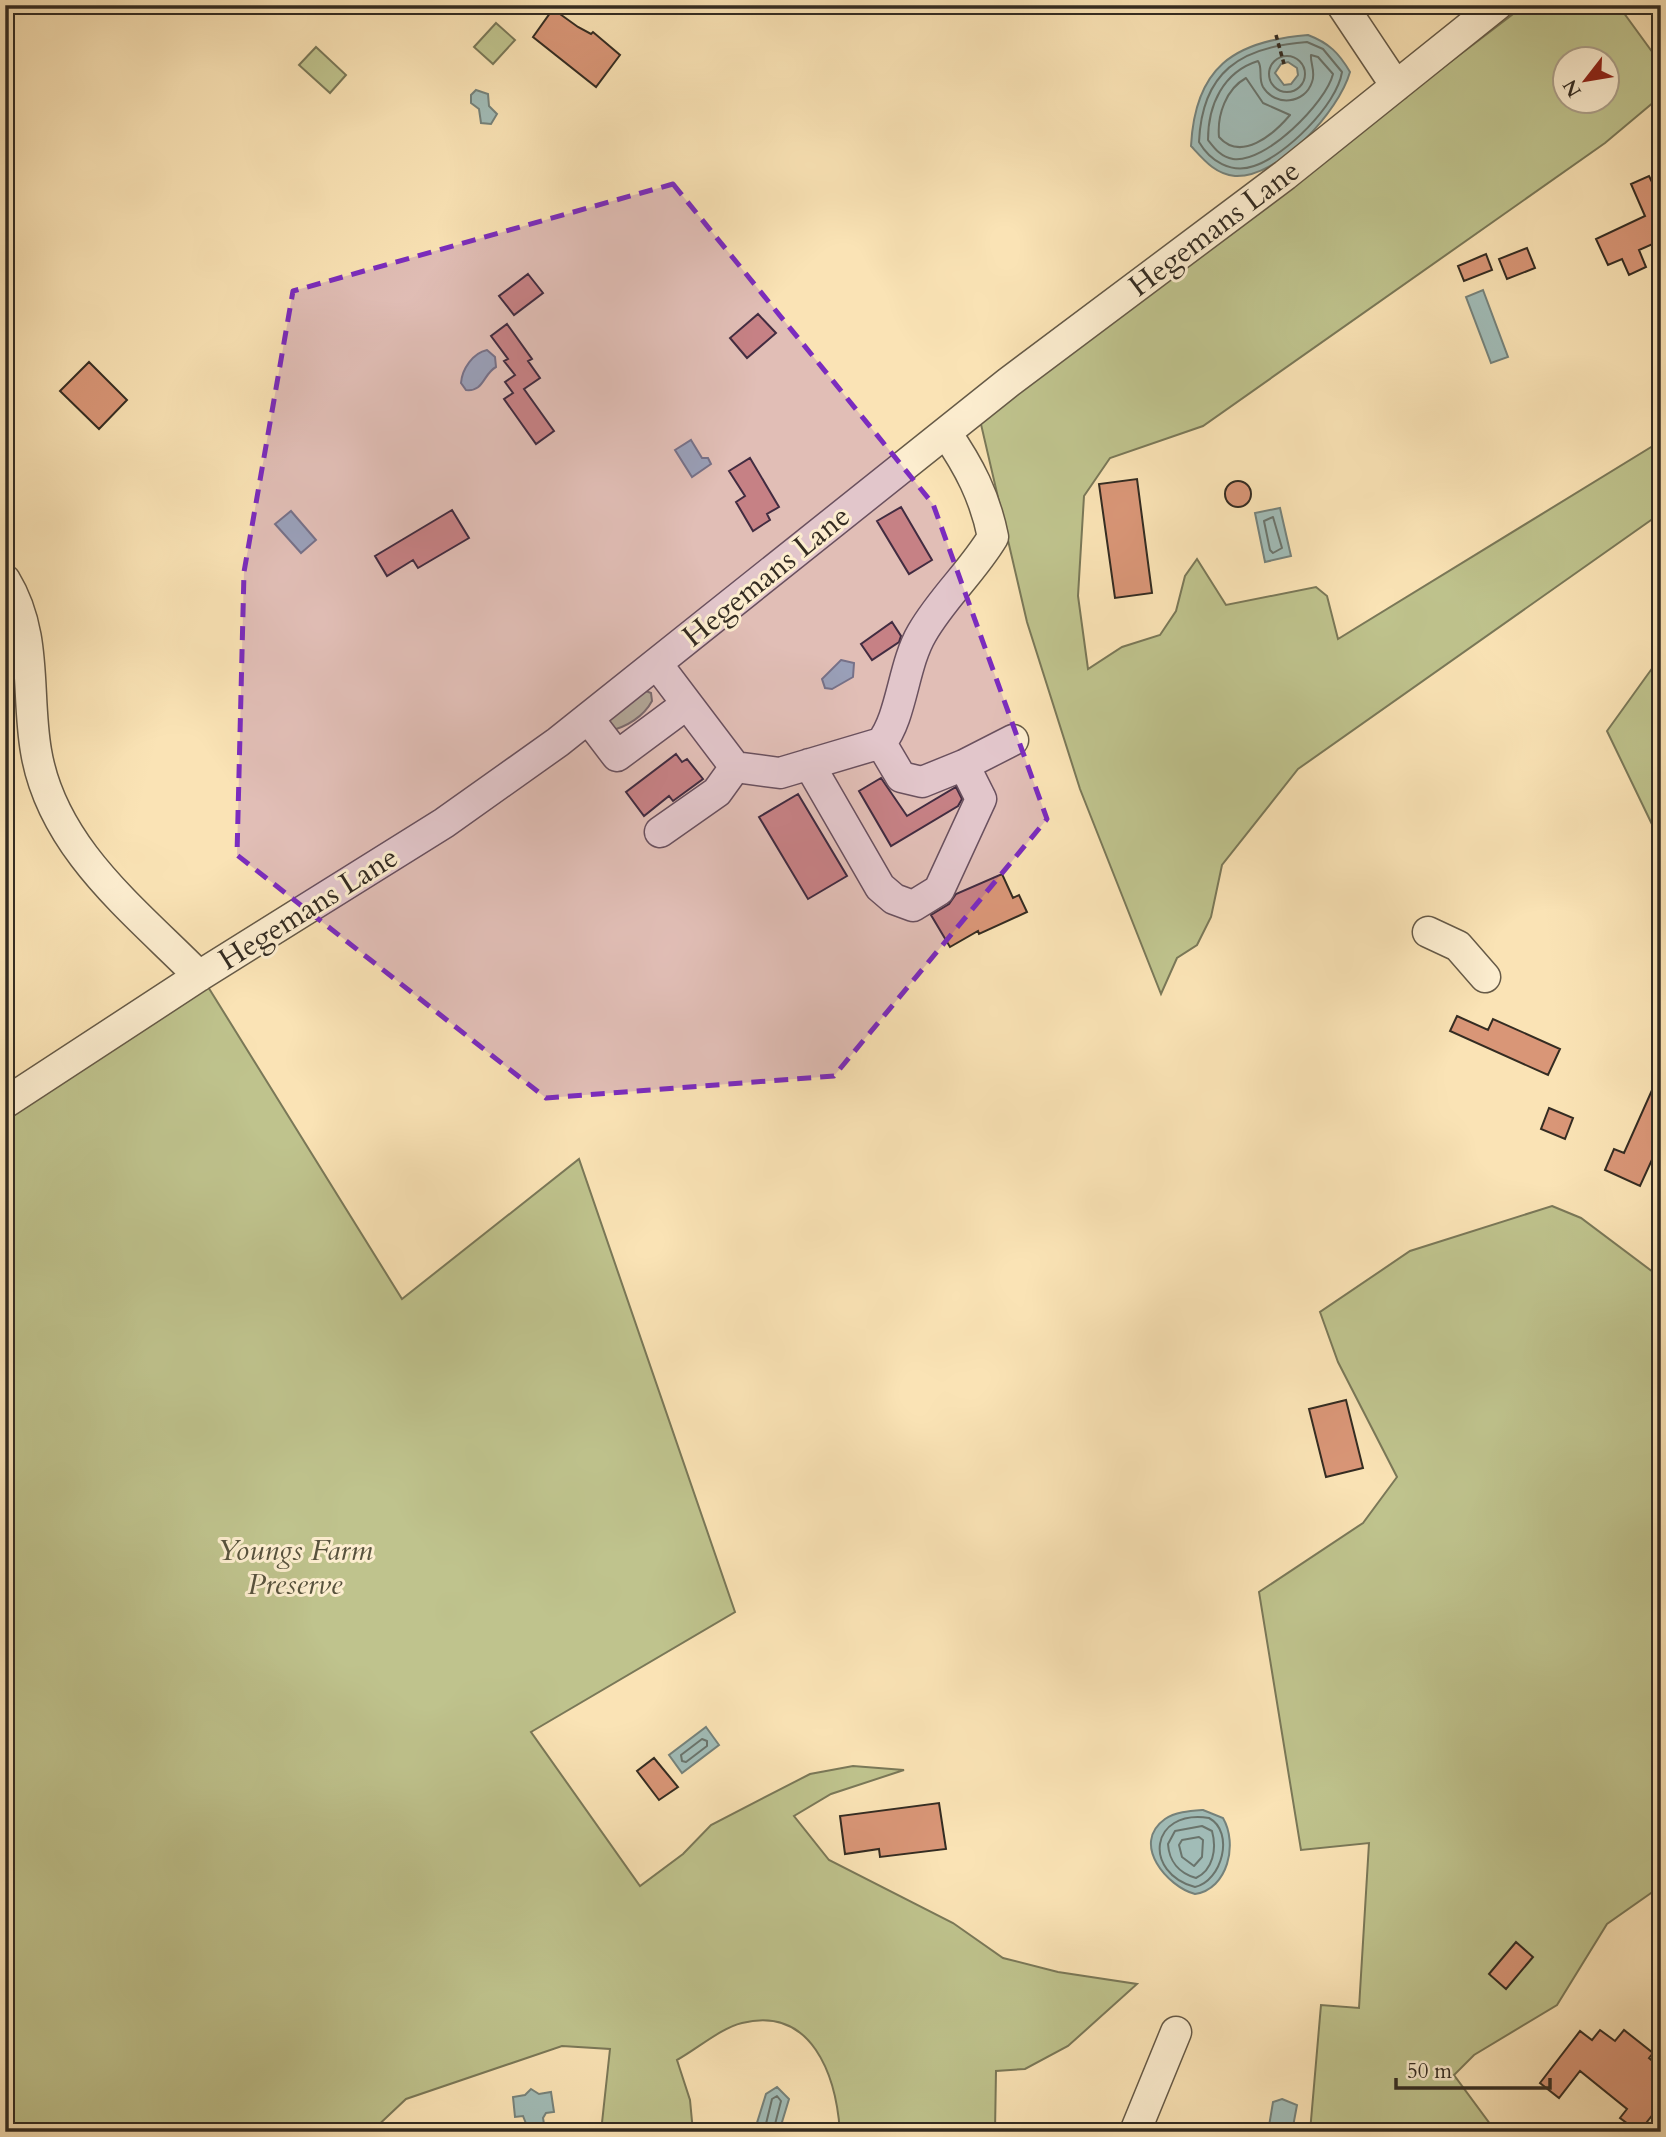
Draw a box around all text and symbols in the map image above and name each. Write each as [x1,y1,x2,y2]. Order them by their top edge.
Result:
north arrow [1550,46,1620,116]
text: N [1557,74,1588,102]
street label: Hegemans Lane [1120,151,1308,306]
street label: Hegemans Lane [674,496,859,657]
street label: Hegemans Lane [211,837,406,980]
park label: Youngs Farm Preserve [217,1530,373,1605]
scale bar [1396,2046,1550,2090]
text: 50 m [1407,2057,1452,2086]

